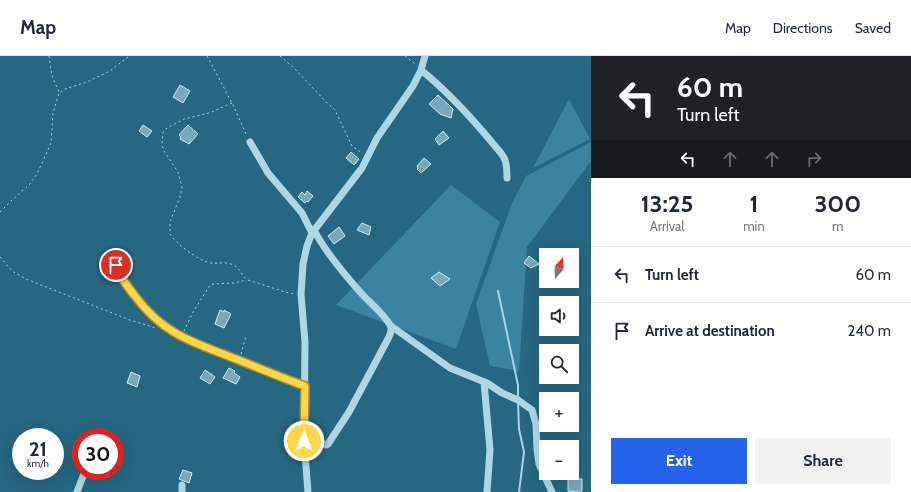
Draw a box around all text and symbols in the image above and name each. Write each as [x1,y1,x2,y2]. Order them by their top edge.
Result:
text: Map [20,16,56,39]
text: Map [725,19,751,37]
text: Directions [773,19,833,37]
text: Saved [855,19,891,37]
text: 60 m [677,70,743,104]
icon: left [611,72,663,124]
text: Turn left [677,104,740,126]
icon: left [677,148,699,170]
icon: ahead [719,148,741,170]
icon: ahead [761,148,783,170]
icon: right [803,148,825,170]
text: 13:25 [641,189,693,218]
text: 1 [750,189,758,218]
text: 300 [814,189,861,218]
text: Arrival [650,218,684,234]
text: min [743,218,765,234]
text: m [832,218,844,234]
pin [99,248,133,282]
north arrow [539,248,579,288]
map controls [539,248,579,480]
icon: arrive [105,254,127,276]
icon: left [611,264,633,286]
text: Turn left [645,266,699,284]
text: 60 m [855,266,891,284]
button: sound [539,296,579,336]
icon: arrive [611,320,633,342]
text: Arrive at destination [645,322,775,340]
text: 240 m [847,322,891,340]
button: search [539,344,579,384]
button: + [539,392,579,432]
position arrow [283,420,325,462]
speed limit sign: 30 [72,428,124,480]
text: 21 [29,437,47,461]
button: Exit [611,438,747,484]
button: Share [755,438,891,484]
button: − [539,440,579,480]
text: km/h [27,457,49,470]

